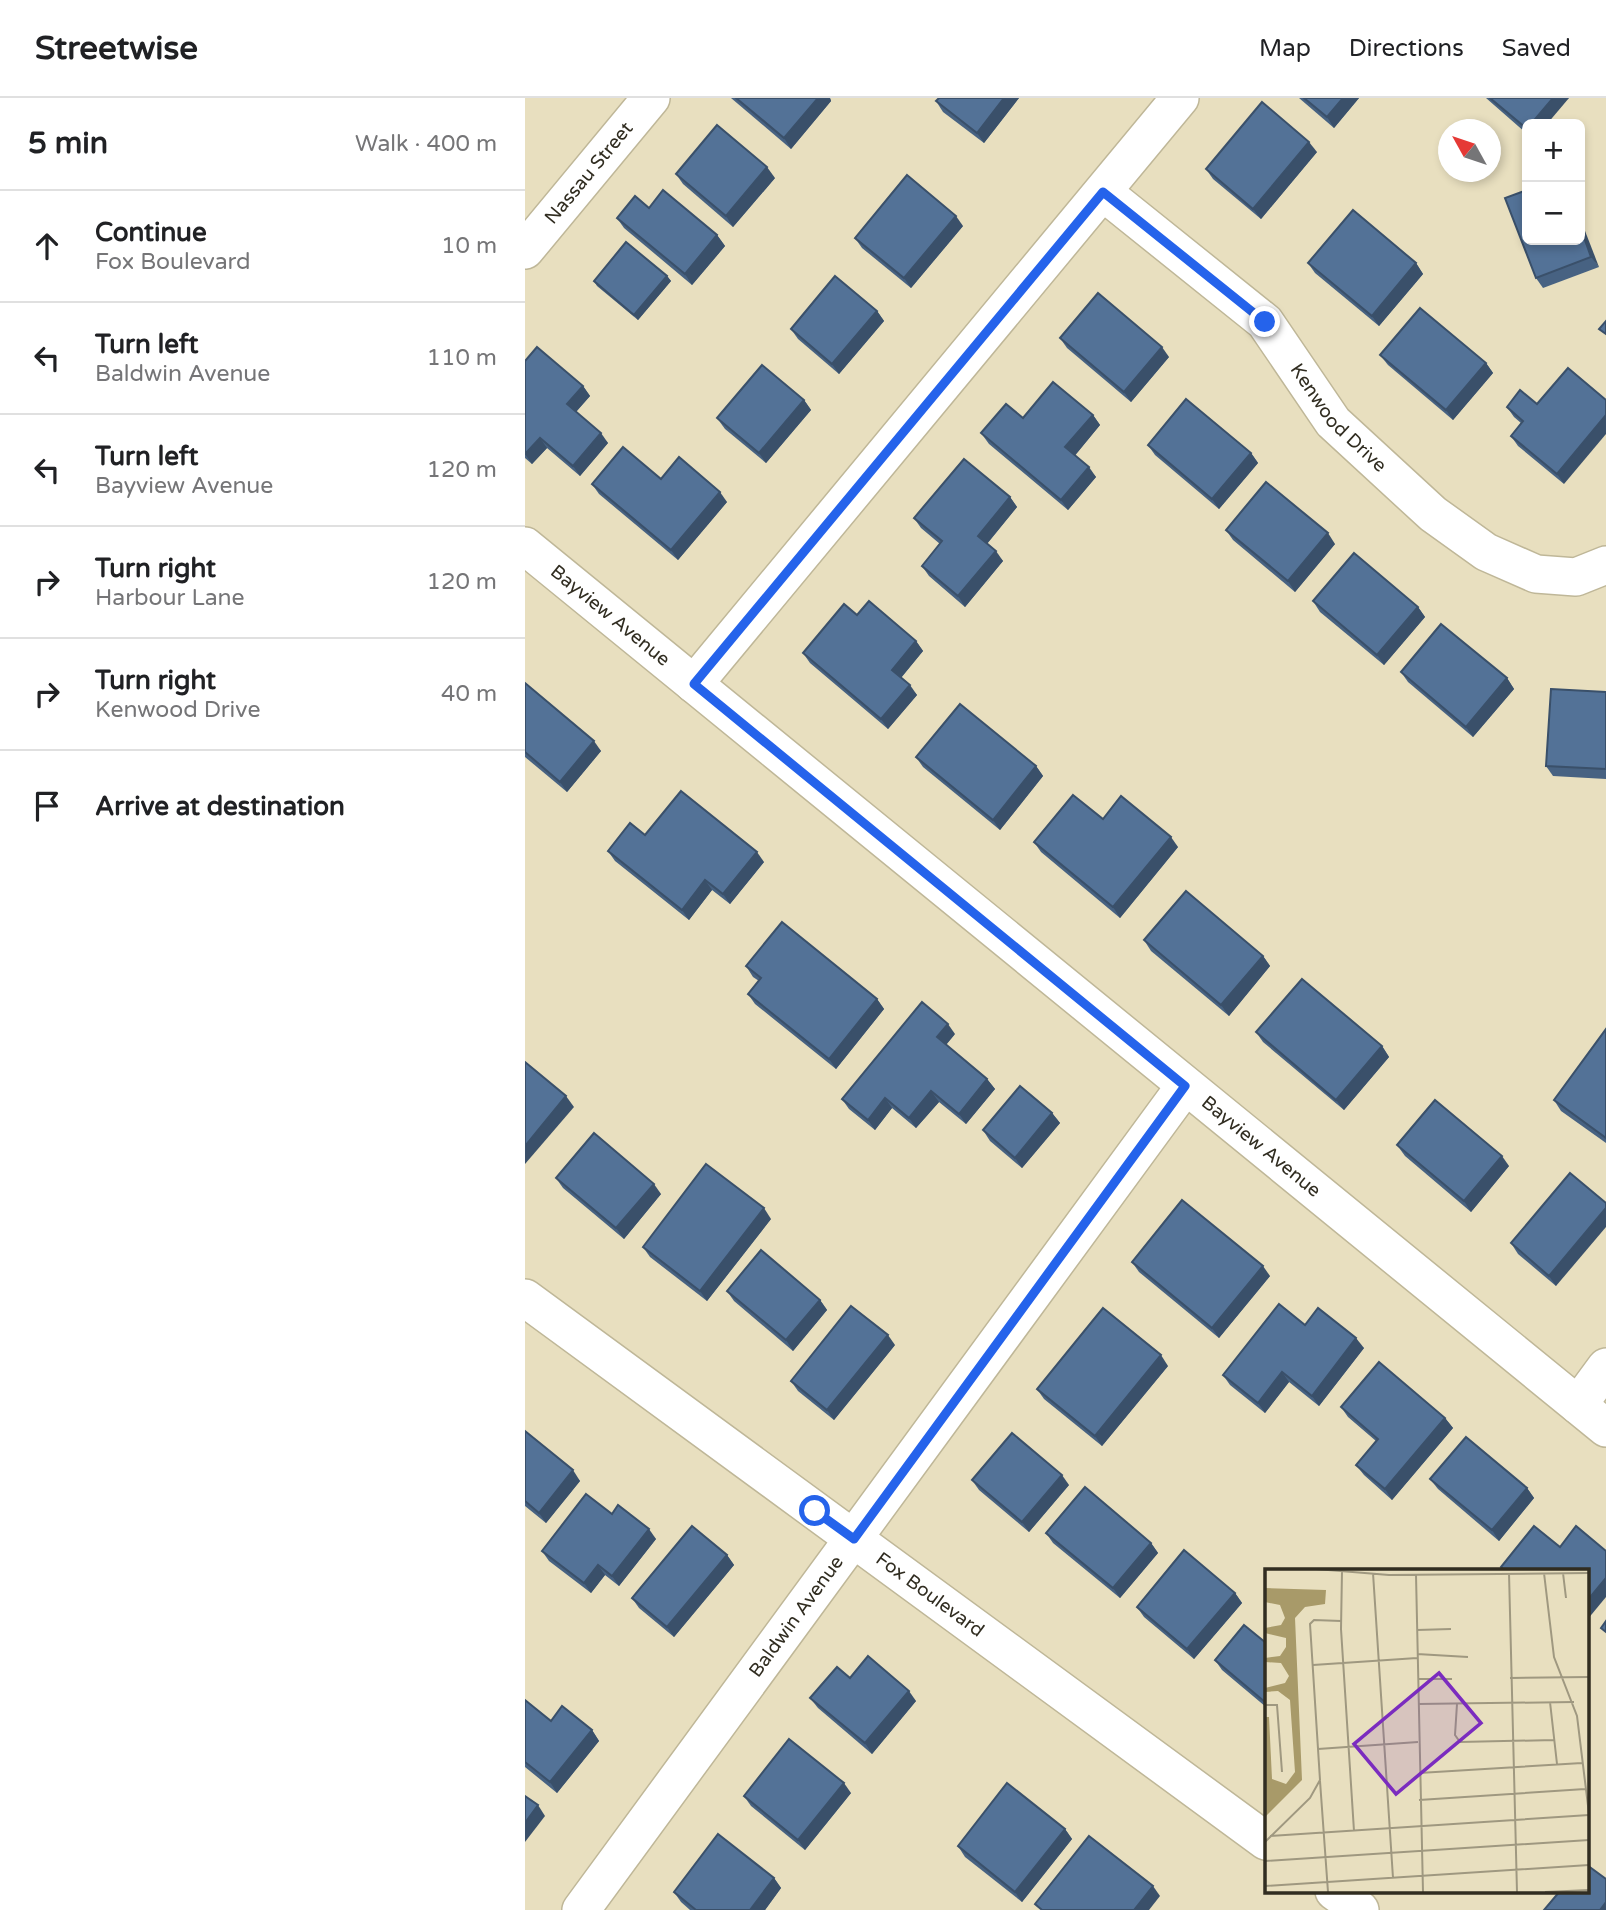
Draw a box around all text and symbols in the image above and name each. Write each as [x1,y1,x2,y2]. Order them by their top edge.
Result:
text: Streetwise [35,29,198,68]
text: Map [1259,34,1311,63]
text: Directions [1349,34,1464,63]
text: Saved [1502,34,1571,63]
street label: Nassau Street [540,118,637,228]
north arrow [1438,119,1501,182]
map controls [1522,119,1585,245]
button: + [1522,119,1585,182]
text: 5 min [28,125,108,162]
text: Walk · 400 m [355,130,497,158]
button: − [1522,182,1585,245]
text: Continue [95,217,207,248]
icon: ahead [28,227,66,265]
text: 10 m [441,232,497,260]
text: Fox Boulevard [95,248,251,276]
route end [1249,306,1280,337]
text: Turn left [95,329,198,360]
icon: left [28,339,66,377]
text: 110 m [427,344,497,372]
text: Baldwin Avenue [95,360,270,388]
street label: Kenwood Drive [1286,360,1391,477]
text: Turn left [95,441,198,472]
icon: left [28,451,66,489]
text: 120 m [427,456,497,484]
text: Bayview Avenue [95,472,273,500]
text: Turn right [95,553,216,584]
street label: Bayview Avenue [546,560,674,671]
icon: right [28,563,66,601]
text: 120 m [427,568,497,596]
text: Harbour Lane [95,584,245,612]
text: Turn right [95,665,216,696]
icon: right [28,675,66,713]
text: 40 m [441,680,497,708]
text: Kenwood Drive [95,696,260,724]
icon: arrive [28,787,66,825]
text: Arrive at destination [95,791,345,822]
street label: Bayview Avenue [1197,1091,1325,1202]
route start [799,1495,830,1526]
street label: Fox Boulevard [872,1548,988,1642]
street label: Baldwin Avenue [744,1551,848,1681]
inset map [1265,1569,1589,1892]

